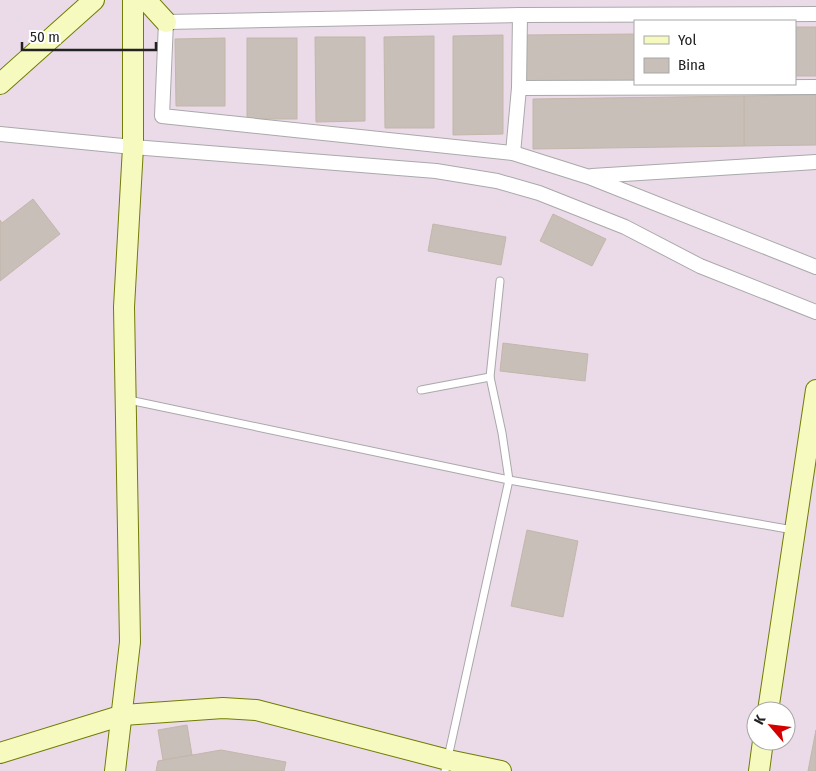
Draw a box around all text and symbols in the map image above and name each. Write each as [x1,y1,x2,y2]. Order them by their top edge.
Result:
scale bar [22,20,156,52]
legend [634,20,796,85]
text: 50 m [30,28,60,46]
text: Yol [678,31,696,49]
text: Bina [678,56,705,74]
north arrow [746,701,796,751]
text: K [751,712,770,728]

